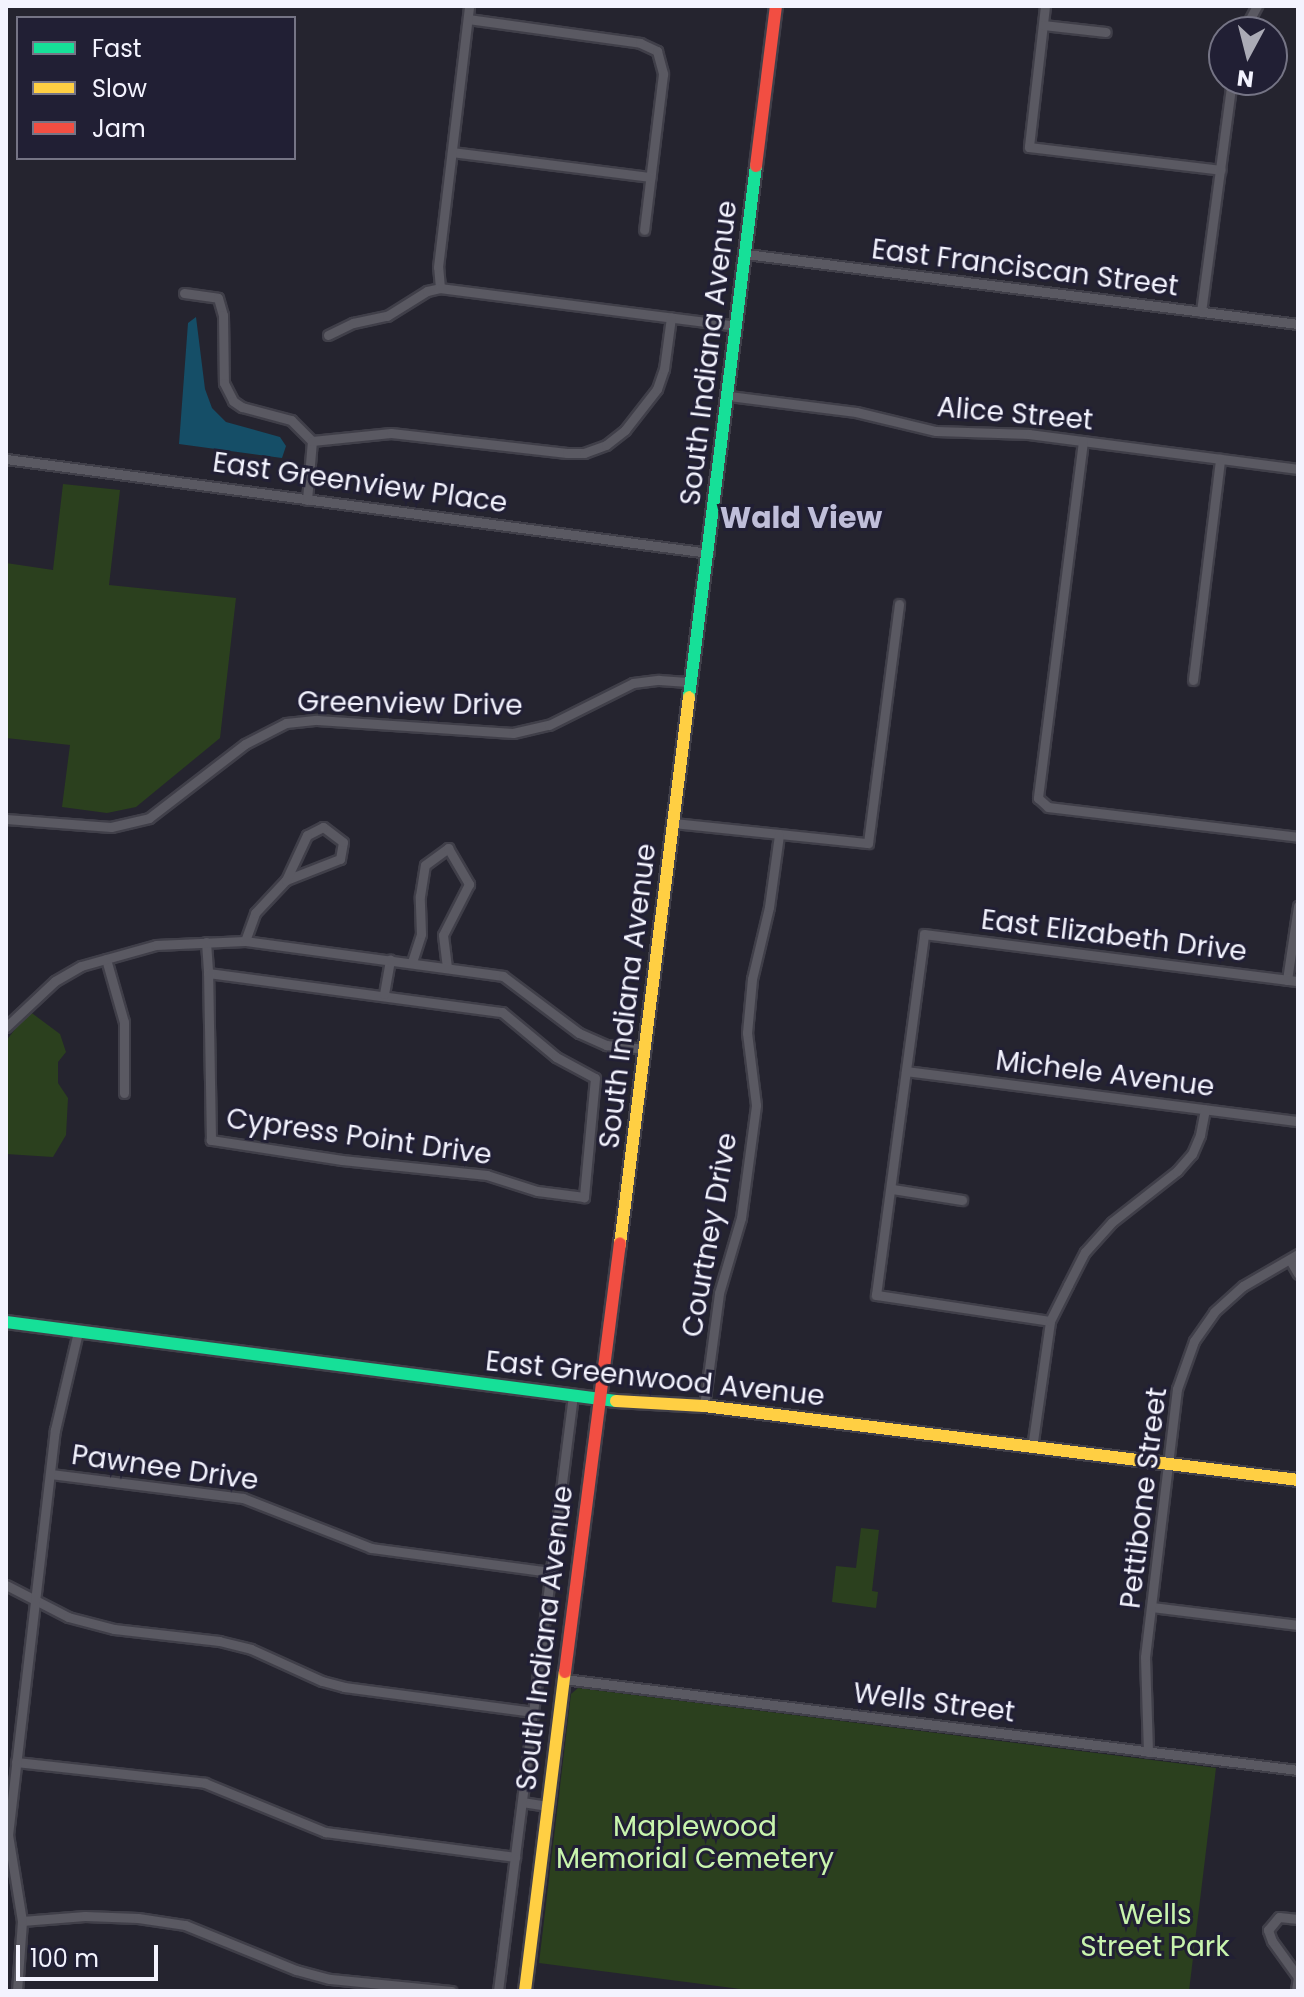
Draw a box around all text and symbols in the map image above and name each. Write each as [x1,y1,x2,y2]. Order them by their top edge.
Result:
legend [16,16,296,160]
north arrow [1208,16,1288,96]
text: Fast [92,32,142,65]
text: N [1235,62,1255,95]
text: Slow [92,72,147,105]
text: Jam [92,112,146,145]
street label: South Indiana Avenue [674,199,744,507]
street label: East Franciscan Street [870,233,1180,303]
street label: Alice Street [936,390,1094,438]
street label: East Greenview Place [210,446,510,520]
district label: Wald View [720,500,882,536]
street label: Greenview Drive [297,685,523,723]
street label: South Indiana Avenue [593,842,663,1150]
street label: East Elizabeth Drive [979,903,1249,969]
street label: Michele Avenue [994,1044,1216,1104]
street label: Cypress Point Drive [224,1102,494,1172]
street label: Courtney Drive [675,1130,745,1340]
street label: East Greenwood Avenue [484,1344,826,1414]
street label: Pettibone Street [1114,1386,1174,1610]
street label: Pawnee Drive [69,1438,261,1498]
street label: South Indiana Avenue [510,1484,580,1792]
street label: Wells Street [851,1676,1017,1730]
park label: Maplewood Memorial Cemetery [556,1810,834,1876]
park label: Wells Street Park [1080,1898,1230,1964]
scale bar [20,1929,162,1979]
text: 100 m [30,1942,99,1975]

